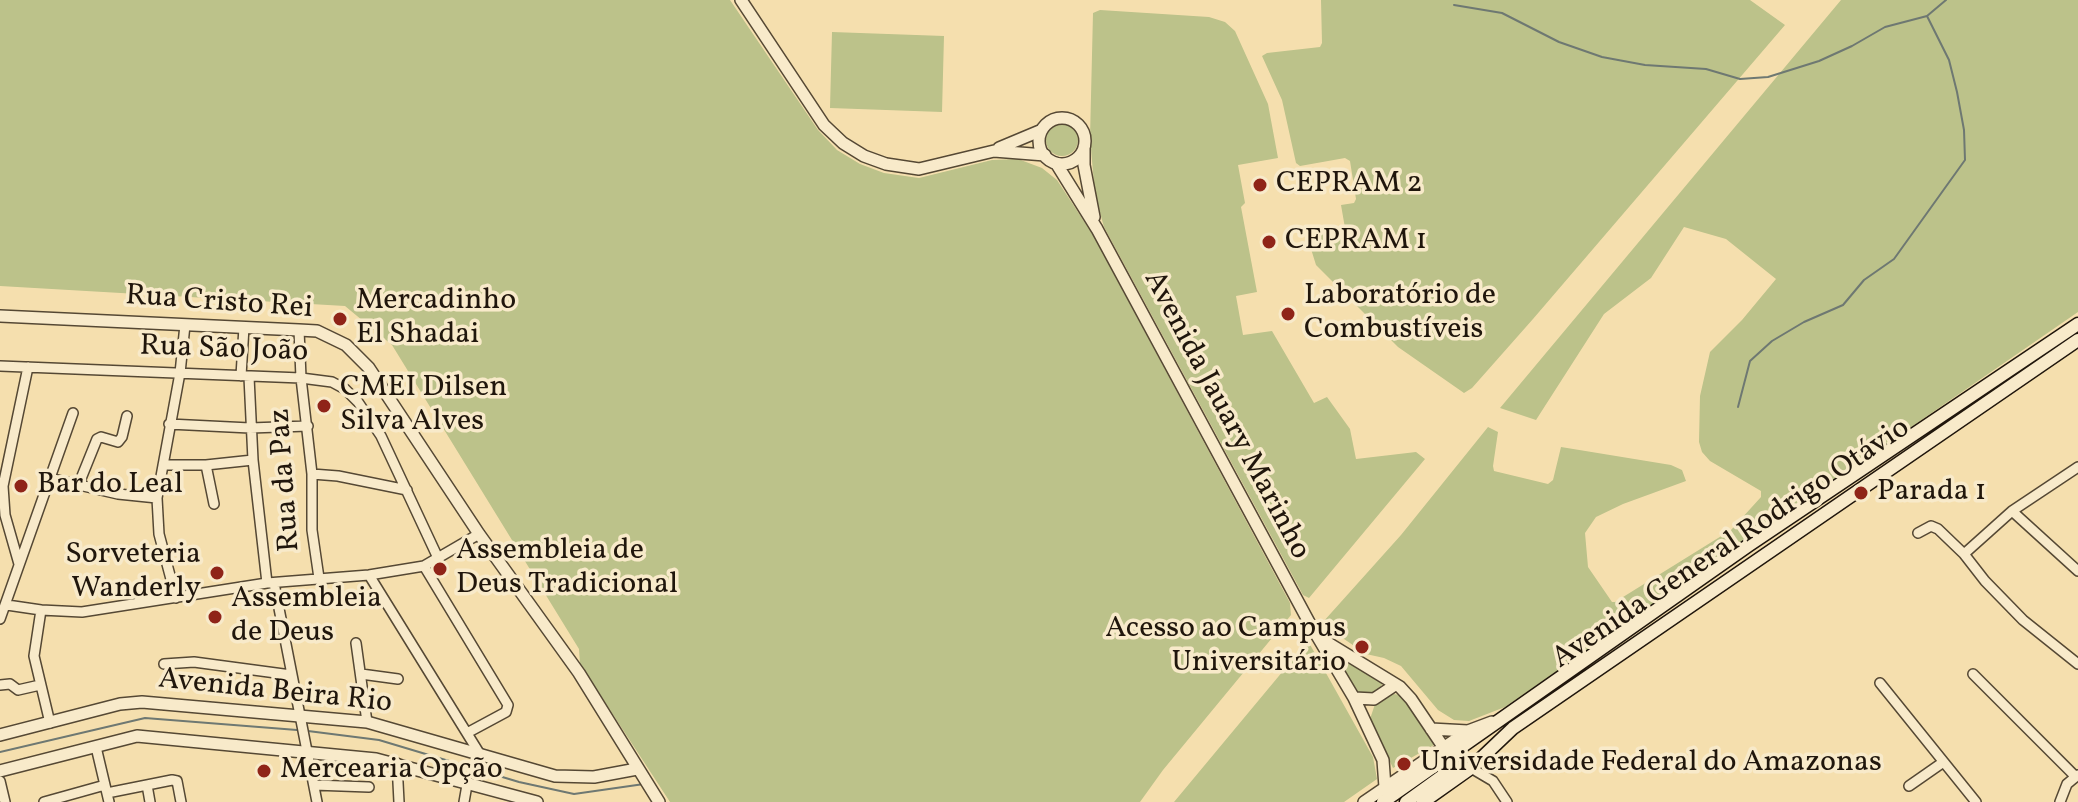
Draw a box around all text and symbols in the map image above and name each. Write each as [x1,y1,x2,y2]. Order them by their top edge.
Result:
place label: CEPRAM 2 [1276,167,1423,203]
marker: CEPRAM 2 [1251,176,1269,194]
place label: CEPRAM 1 [1285,224,1427,260]
marker: CEPRAM 1 [1260,233,1278,251]
street label: Avenida Jauary Marinho [1134,266,1316,566]
street label: Rua Cristo Rei [124,279,314,329]
place label: Laboratório de Combustíveis [1304,279,1496,350]
place label: Mercadinho El Shadai [356,284,516,354]
marker: Laboratório de Combustíveis [1279,305,1297,323]
marker: Mercadinho El Shadai [331,310,349,328]
street label: Rua São João [139,330,309,372]
place label: CMEI Dilsen Silva Alves [340,371,507,442]
marker: CMEI Dilsen Silva Alves [315,397,333,415]
street label: Rua da Paz [264,407,310,553]
street label: Avenida General Rodrigo Otávio [1546,412,1918,678]
place label: Bar do Leal [37,468,183,504]
place label: Parada 1 [1877,475,1986,511]
marker: Bar do Leal [12,477,30,495]
marker: Parada 1 [1852,484,1870,502]
place label: Assembleia de Deus Tradicional [456,534,678,604]
place label: Sorveteria Wanderly [65,538,201,608]
marker: Assembleia de Deus Tradicional [431,560,449,578]
marker: Sorveteria Wanderly [208,564,226,582]
place label: Assembleia de Deus [231,582,382,652]
marker: Assembleia de Deus [206,608,224,626]
place label: Acesso ao Campus Universitário [1105,612,1346,682]
marker: Acesso ao Campus Universitário [1353,638,1371,656]
street label: Avenida Beira Rio [156,663,394,723]
place label: Universidade Federal do Amazonas [1420,746,1882,782]
place label: Mercearia Opção [280,753,503,789]
marker: Universidade Federal do Amazonas [1395,755,1413,773]
marker: Mercearia Opção [255,762,273,780]

